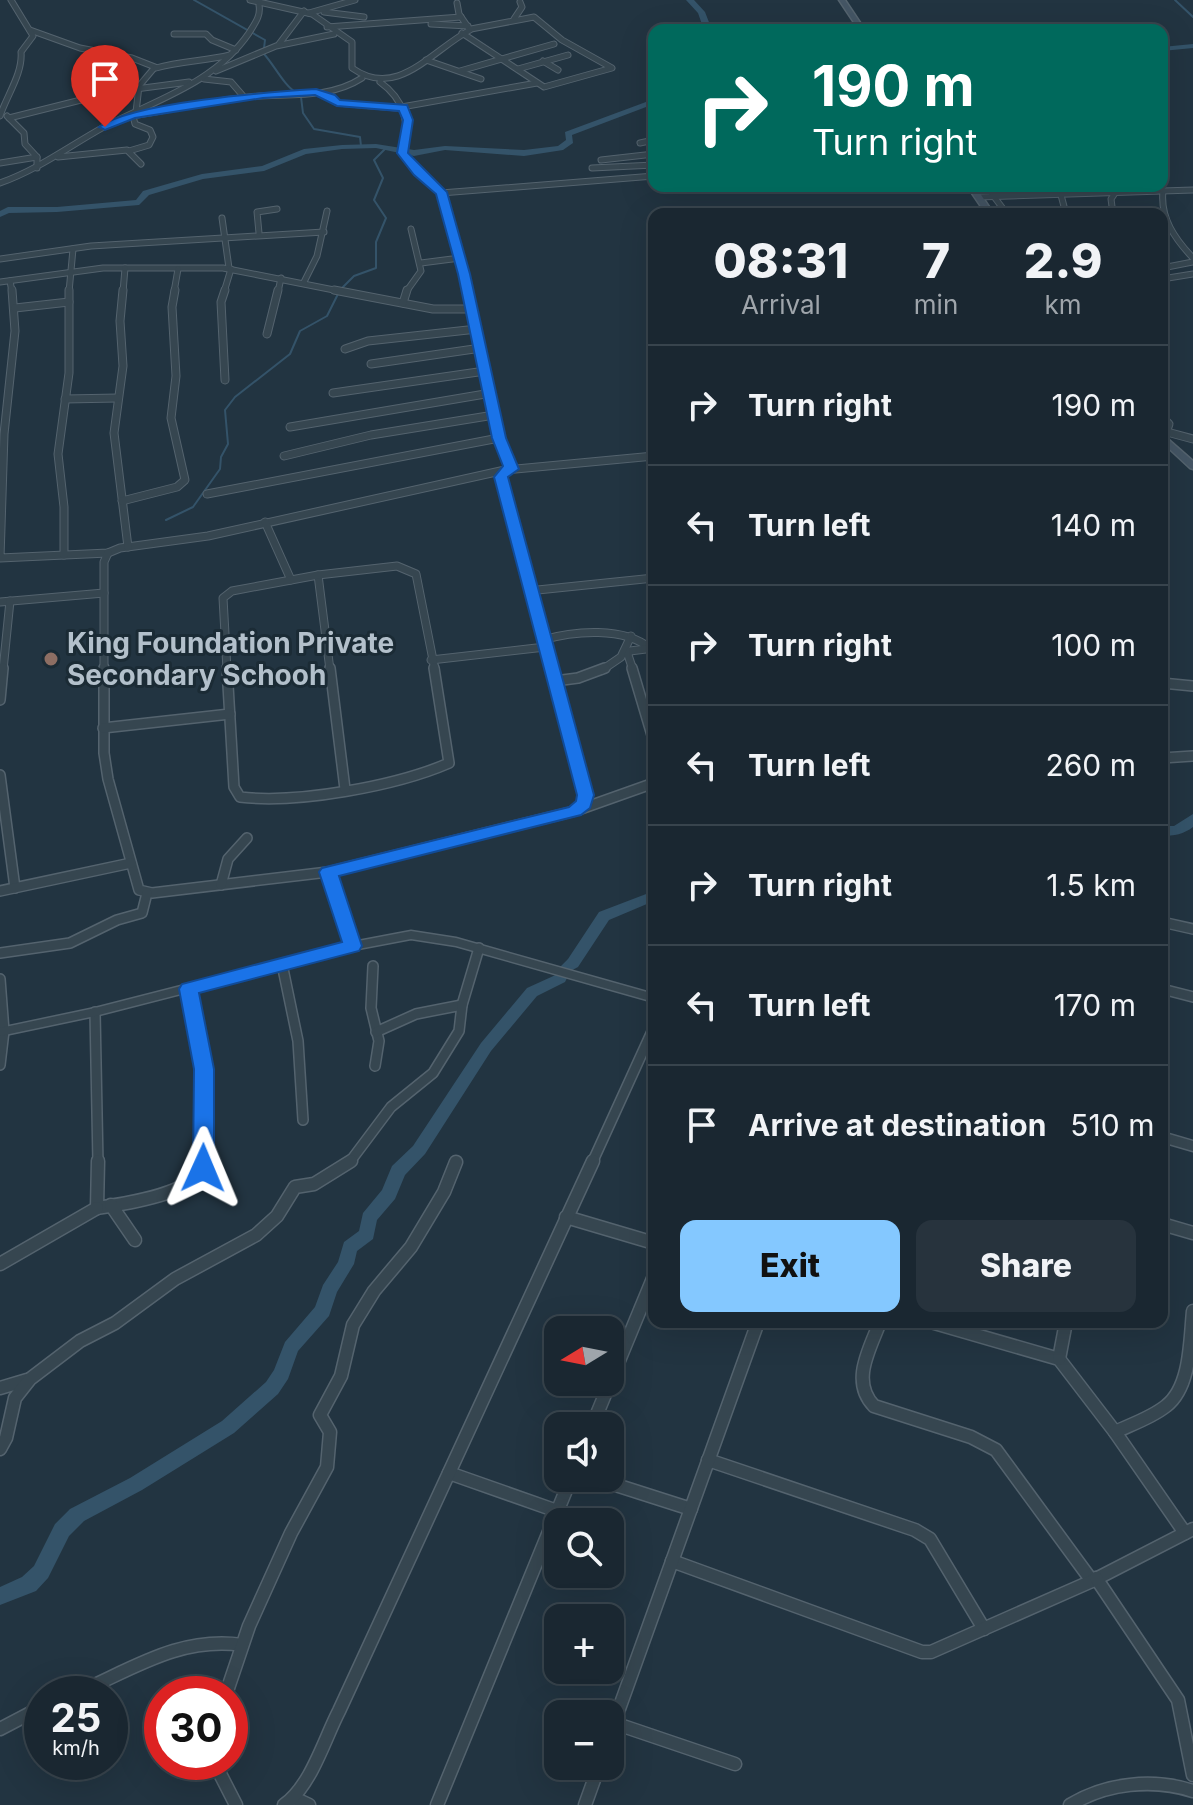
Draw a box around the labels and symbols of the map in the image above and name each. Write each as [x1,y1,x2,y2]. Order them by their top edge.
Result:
pin [71,45,139,127]
place label: King Foundation Private Secondary Schooh [67,626,394,692]
marker: King Foundation Private Secondary Schooh [42,650,60,668]
position arrow [161,1126,245,1210]
north arrow [544,1316,624,1396]
speed limit sign: 30 [144,1676,248,1780]

